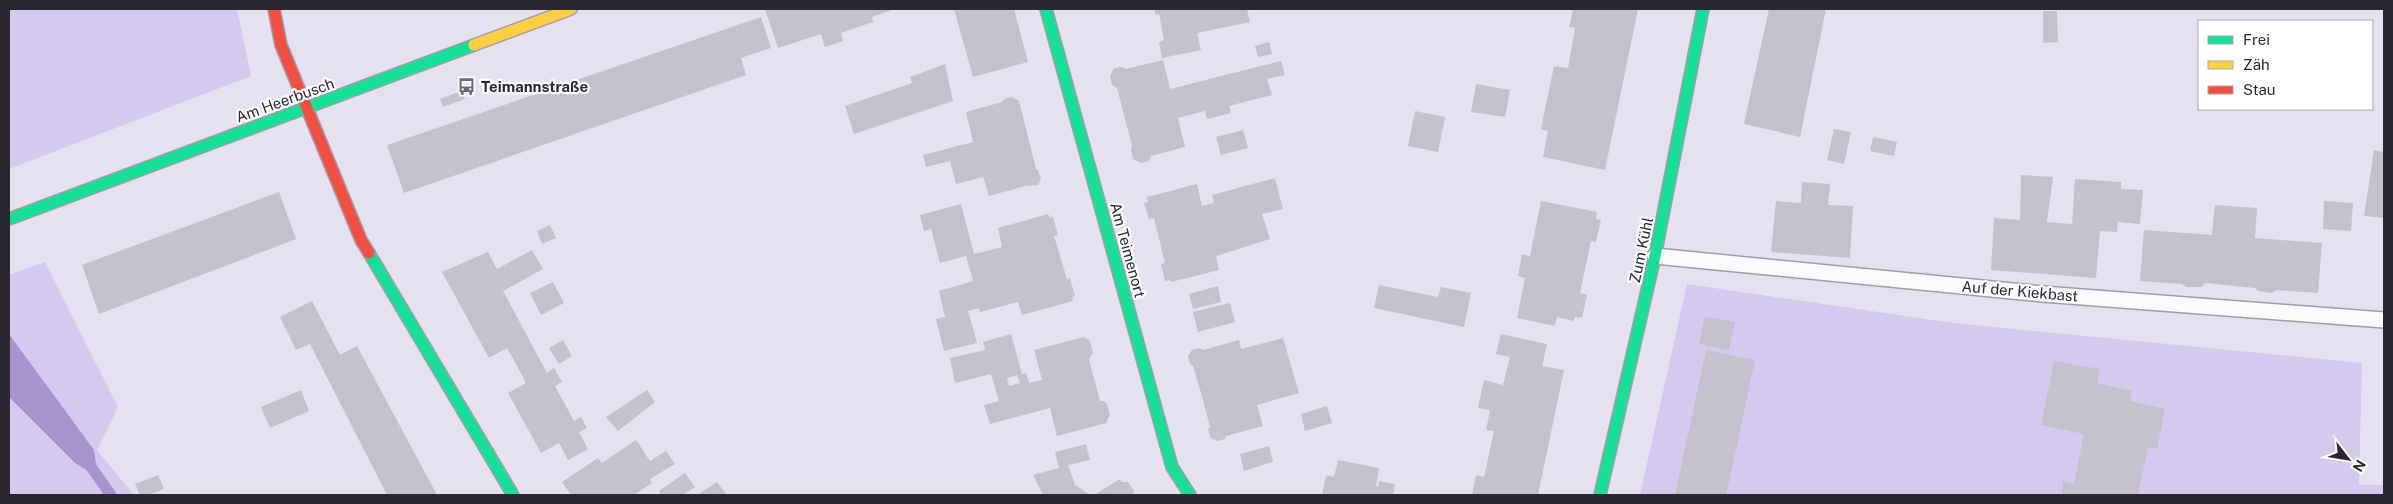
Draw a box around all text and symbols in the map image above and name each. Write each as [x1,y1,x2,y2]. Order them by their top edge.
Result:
legend [2198,20,2373,110]
text: Frei [2243,31,2270,48]
text: Zäh [2243,56,2270,73]
street label: Am Heerbusch [233,74,337,126]
bus stop icon: Teimannstraße [457,76,477,96]
place label: Teimannstraße [481,78,588,95]
text: Stau [2243,81,2276,98]
street label: Am Teimenort [1107,201,1149,299]
street label: Zum Kühl [1626,216,1656,284]
street label: Auf der Kiekbast [1961,277,2079,305]
north arrow [2323,434,2373,484]
text: N [2349,457,2369,475]

